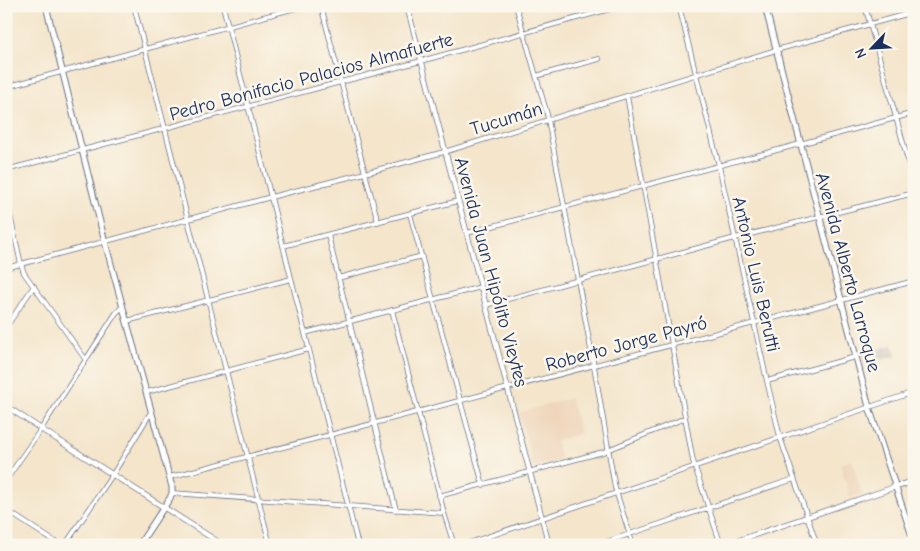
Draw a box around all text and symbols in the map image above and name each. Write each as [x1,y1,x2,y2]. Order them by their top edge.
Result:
north arrow [848,22,898,72]
street label: Pedro Bonifacio Palacios Almafuerte [167,28,456,125]
text: N [851,46,870,61]
street label: Tucumán [467,98,545,140]
street label: Avenida Juan Hipólito Vieytes [450,155,532,390]
street label: Avenida Alberto Larroque [811,170,885,374]
street label: Antonio Luis Berutti [727,194,785,354]
street label: Roberto Jorge Payró [543,312,710,376]

